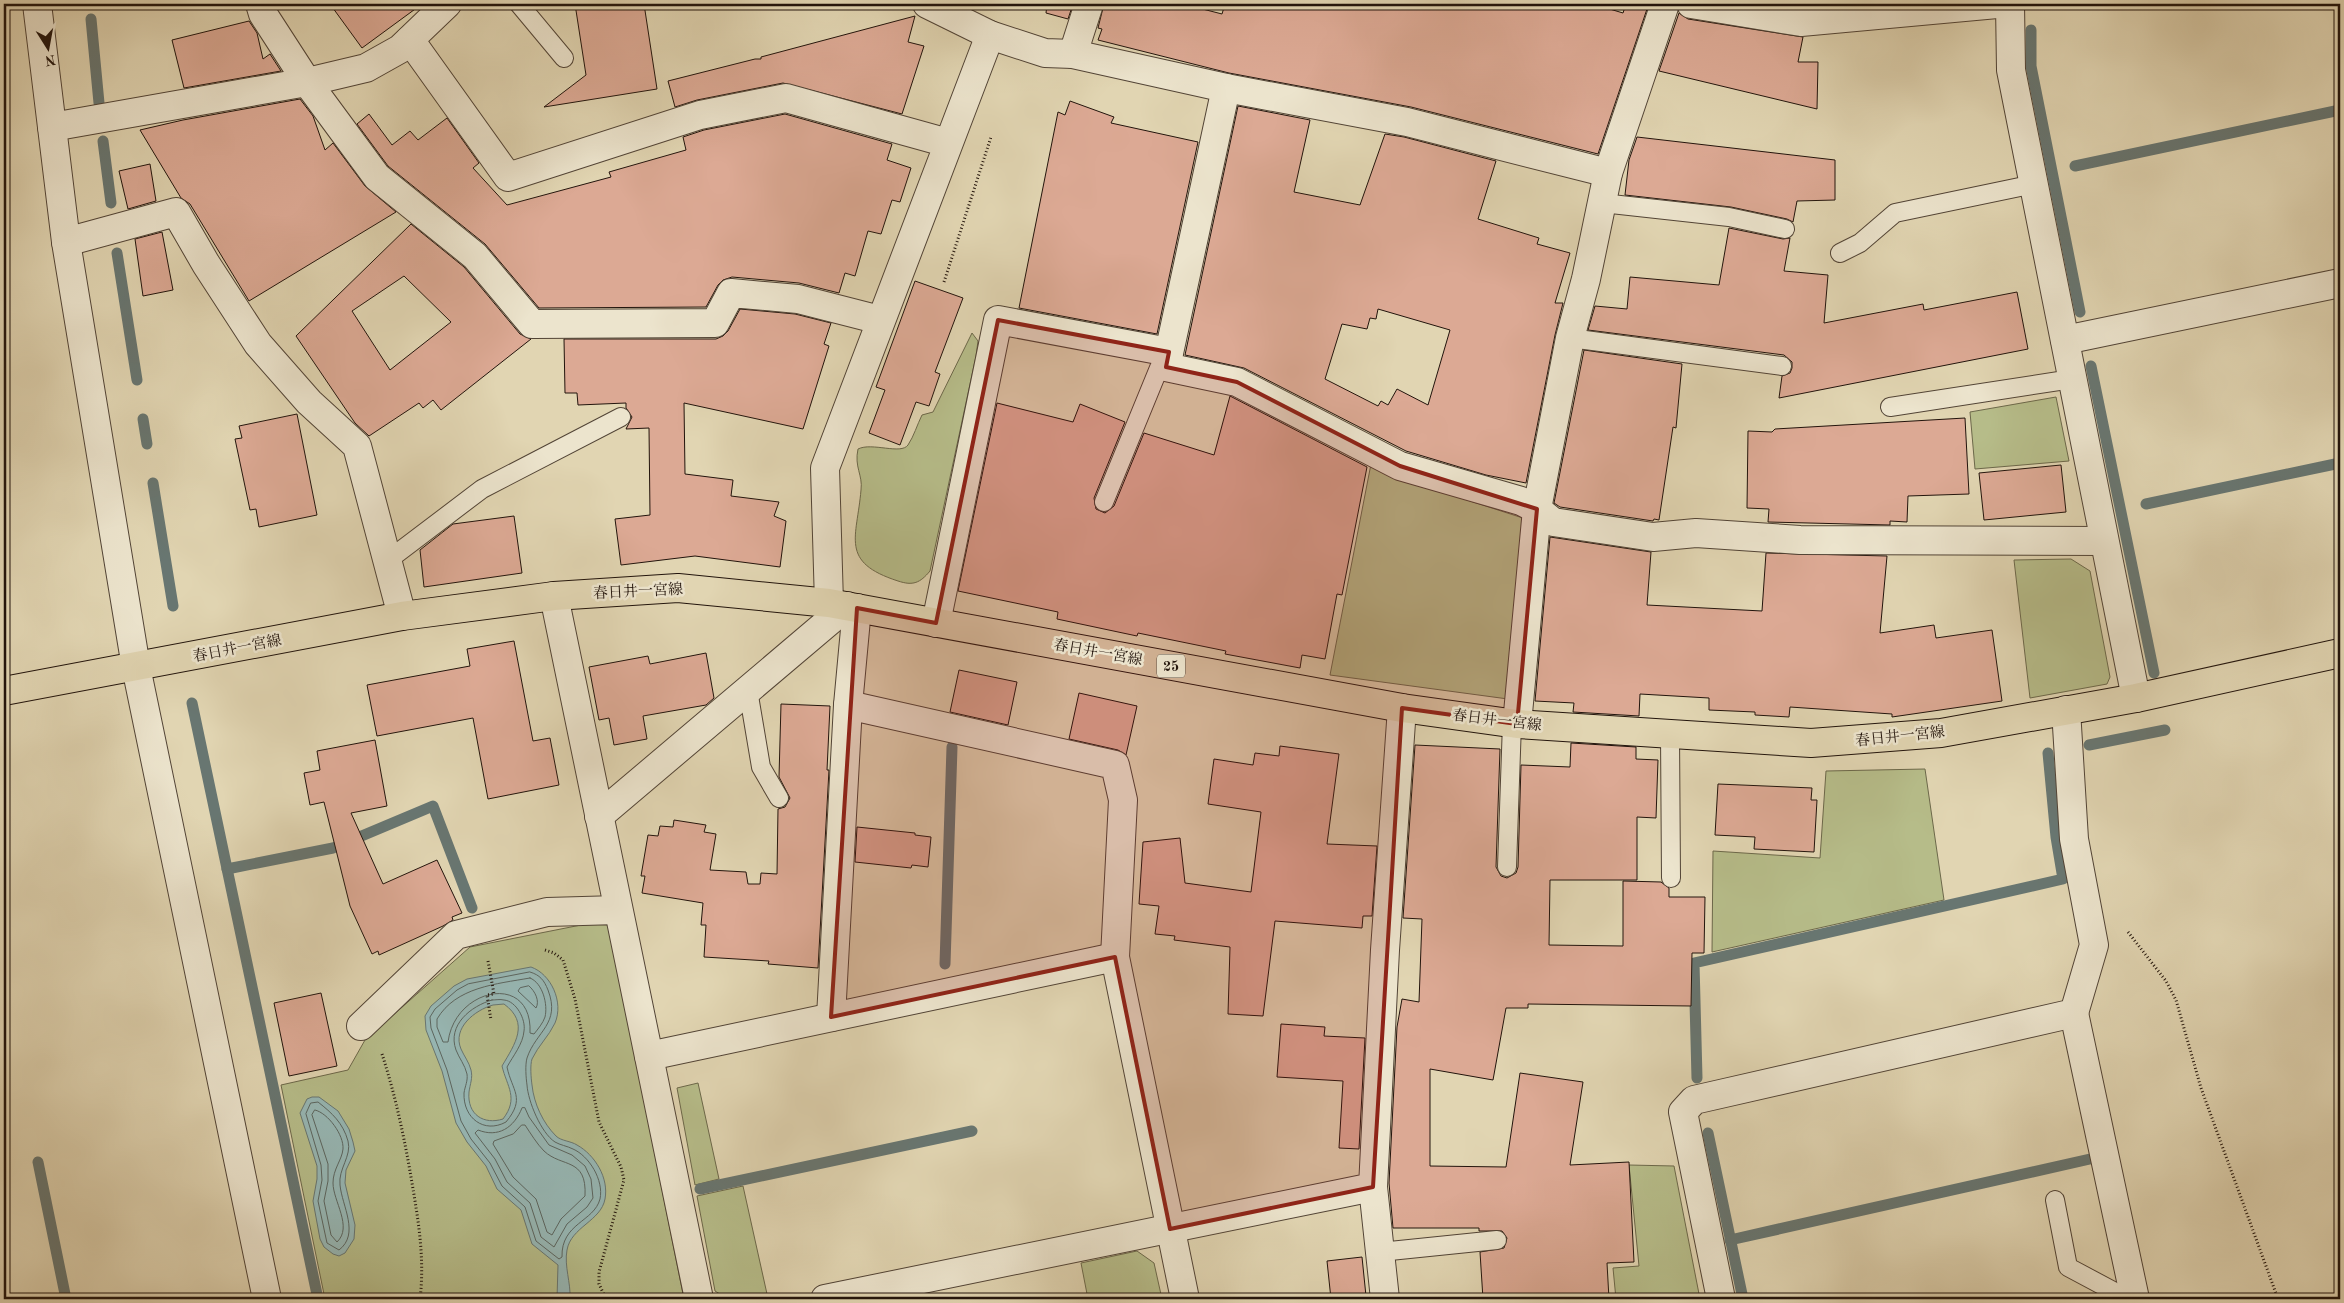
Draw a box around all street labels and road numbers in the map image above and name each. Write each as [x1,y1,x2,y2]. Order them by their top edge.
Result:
street label: 春日井一宮線 [593,581,683,602]
street label: 春日井一宮線 [191,632,283,665]
street label: 春日井一宮線 [1052,636,1144,669]
road number: 25 [1157,654,1185,678]
street label: 春日井一宮線 [1451,707,1543,734]
street label: 春日井一宮線 [1854,723,1946,750]

